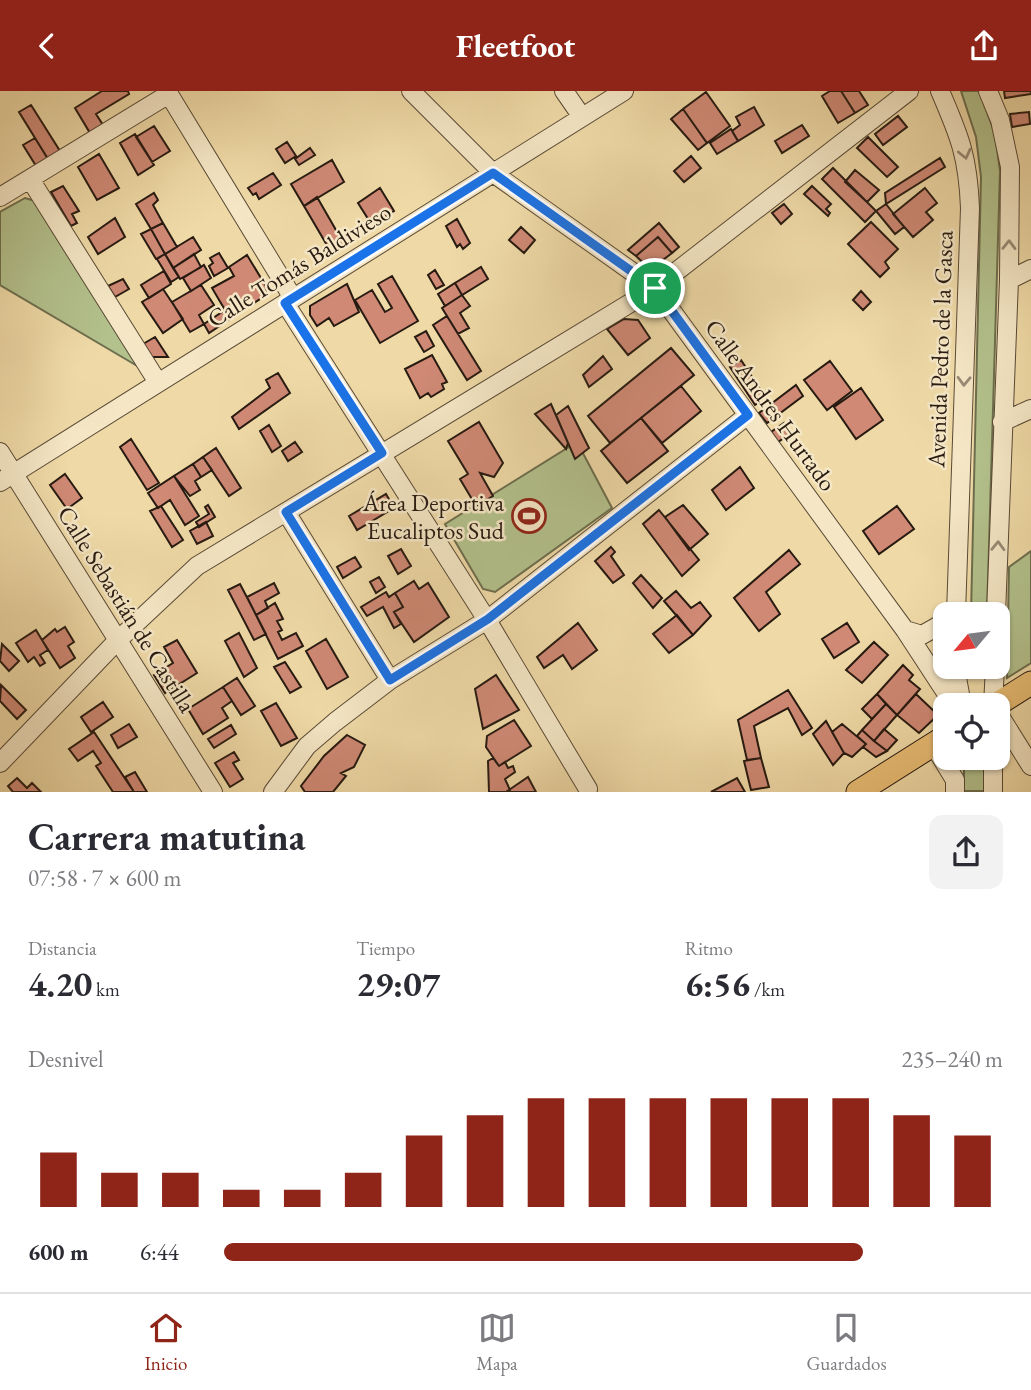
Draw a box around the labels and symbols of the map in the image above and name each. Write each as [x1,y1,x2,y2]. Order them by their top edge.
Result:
one-way arrow [957,148,972,160]
street label: Calle Tomás Baldivieso [201,196,397,334]
street label: Avenida Pedro de la Gasca [920,229,960,469]
one-way arrow [1001,239,1017,250]
pin [625,258,685,318]
street label: Calle Andres Hurtado [698,313,844,497]
one-way arrow [956,376,971,387]
place label: Área Deportiva Eucaliptos Sud [362,487,505,546]
sports icon: Área Deportiva Eucaliptos Sud [510,497,548,535]
street label: Calle Sebastián de Castilla [51,500,203,718]
one-way arrow [991,540,1006,551]
north arrow [933,602,1010,679]

